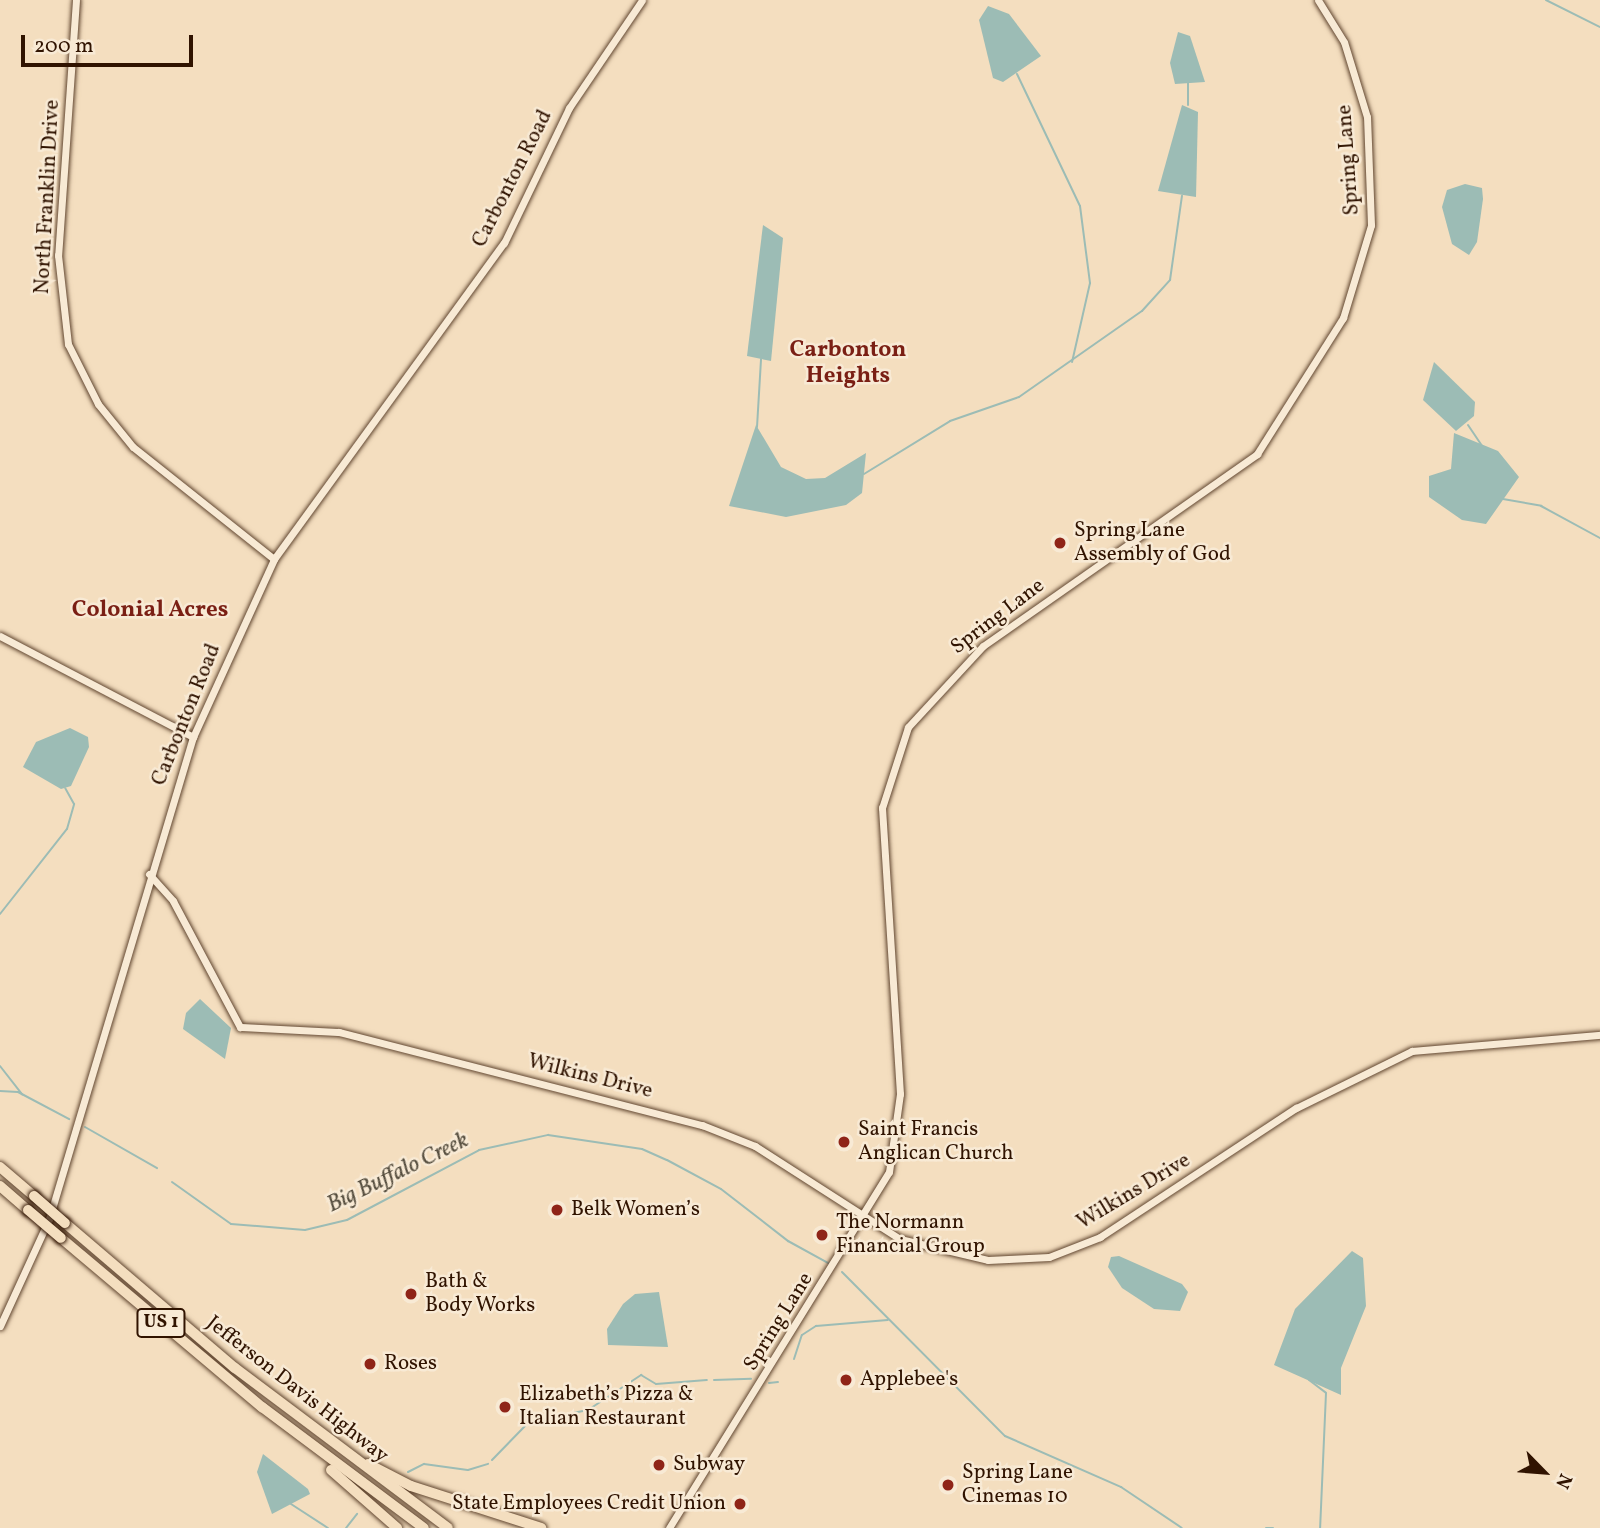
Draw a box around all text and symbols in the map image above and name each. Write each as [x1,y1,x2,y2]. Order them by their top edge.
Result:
scale bar [24,21,196,65]
text: 200 m [34,32,94,61]
street label: North Franklin Drive [30,99,66,295]
street label: Spring Lane [1333,104,1365,216]
street label: Carbonton Road [468,106,558,252]
district label: Carbonton Heights [790,336,906,390]
place label: Spring Lane Assembly of God [1074,518,1229,568]
marker: Spring Lane Assembly of God [1052,535,1068,551]
street label: Spring Lane [946,574,1050,660]
district label: Colonial Acres [72,596,228,624]
street label: Carbonton Road [147,640,227,790]
street label: Wilkins Drive [525,1049,655,1105]
place label: Saint Francis Anglican Church [858,1117,1013,1167]
water label: Big Buffalo Creek [323,1127,473,1219]
marker: Saint Francis Anglican Church [836,1134,852,1150]
street label: Wilkins Drive [1073,1148,1195,1236]
place label: Belk Women’s [571,1197,701,1223]
marker: Belk Women’s [549,1202,565,1218]
place label: The Normann Financial Group [836,1210,985,1260]
marker: The Normann Financial Group [814,1227,830,1243]
street label: Spring Lane [739,1268,819,1376]
place label: Bath & Body Works [425,1269,536,1319]
marker: Bath & Body Works [403,1286,419,1302]
road number: US 1 [135,1308,187,1338]
street label: Jefferson Davis Highway [201,1311,393,1469]
place label: Roses [384,1351,437,1377]
marker: Roses [362,1356,378,1372]
place label: Applebee's [860,1367,958,1393]
marker: Applebee's [838,1372,854,1388]
place label: Elizabeth’s Pizza & Italian Restaurant [519,1382,694,1432]
marker: Elizabeth’s Pizza & Italian Restaurant [497,1399,513,1415]
north arrow [1509,1437,1579,1507]
place label: Subway [673,1452,745,1478]
marker: Subway [651,1457,667,1473]
place label: Spring Lane Cinemas 10 [962,1460,1073,1510]
text: N [1548,1469,1578,1493]
marker: Spring Lane Cinemas 10 [940,1477,956,1493]
place label: State Employees Credit Union [452,1491,726,1517]
marker: State Employees Credit Union [732,1496,748,1512]

